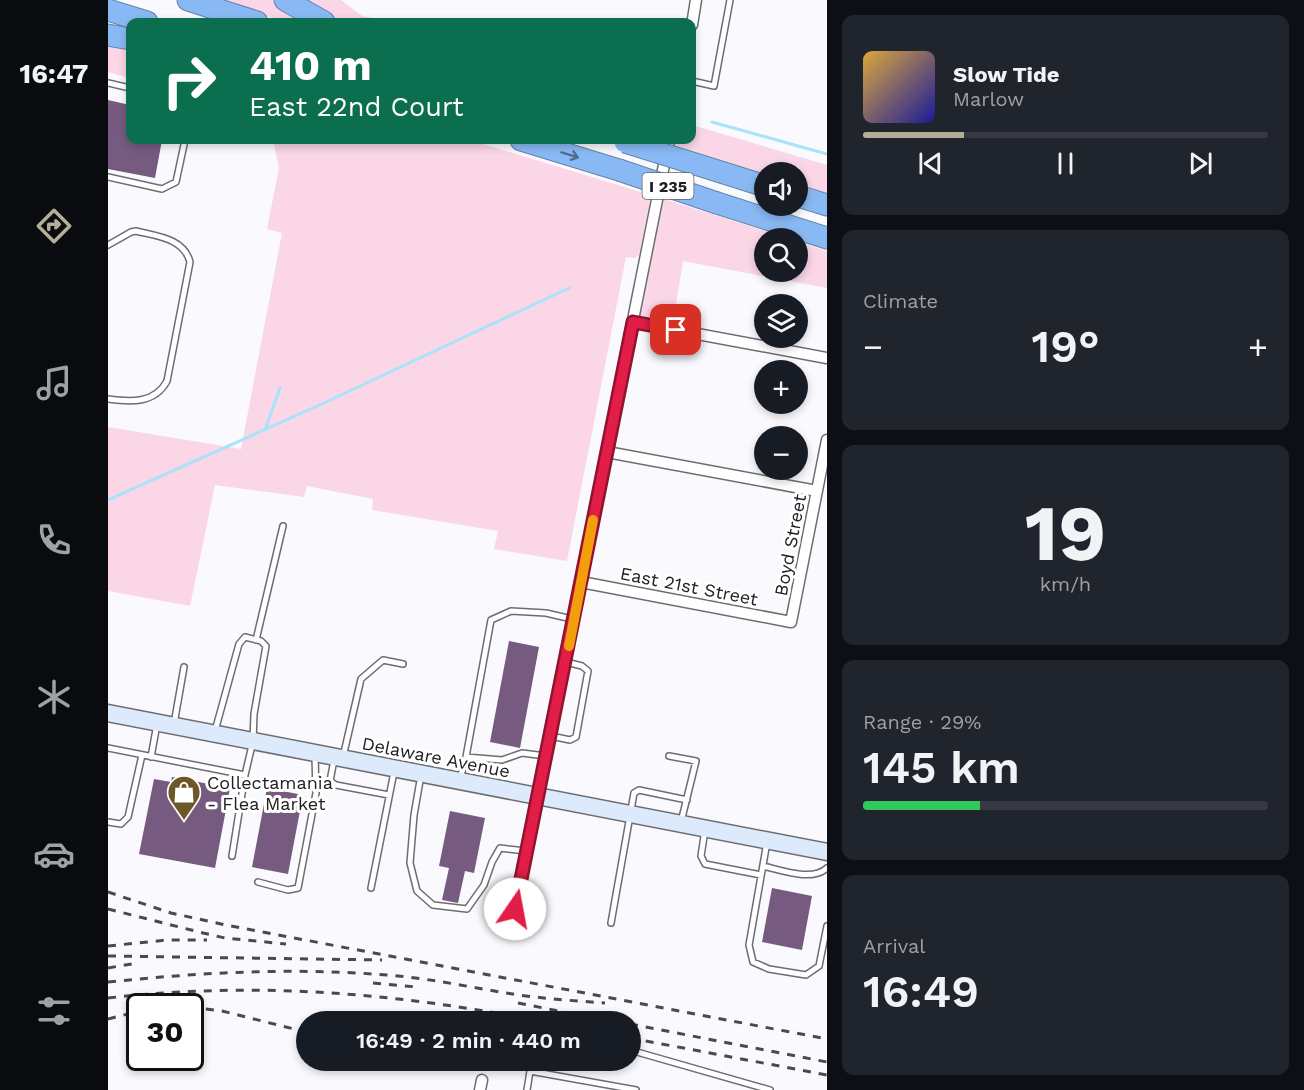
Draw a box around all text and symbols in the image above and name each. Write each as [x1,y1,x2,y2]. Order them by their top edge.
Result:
text: 410 m [249,41,372,90]
icon: right [150,42,228,120]
text: 16:47 [20,58,88,90]
text: Slow Tide [953,62,1060,87]
text: Marlow [953,87,1024,111]
text: East 22nd Court [249,91,464,123]
icon: previous [914,147,947,180]
icon: pause [1049,147,1082,180]
icon: next [1184,147,1217,180]
one-way arrow [560,150,579,161]
map controls [754,162,808,480]
button: sound [754,162,808,216]
road number: I 235 [642,173,694,199]
icon: directions [33,205,75,247]
button: search [754,228,808,282]
text: Climate [863,289,938,313]
button: layers [754,294,808,348]
pin [650,304,701,355]
icon: arrive [659,313,692,346]
text: 19° [1031,320,1100,373]
text: − [863,327,883,366]
text: + [1248,327,1268,366]
button: + [754,360,808,414]
icon: music [33,362,75,404]
button: − [754,426,808,480]
text: 19 [1025,487,1106,579]
street label: Boyd Street [770,492,810,598]
icon: phone [33,519,75,561]
street label: East 21st Street [618,562,760,610]
text: km/h [1040,572,1091,596]
icon: climate [33,676,75,718]
text: Range · 29% [863,710,981,734]
street label: Delaware Avenue [360,732,512,782]
text: 145 km [863,741,1020,794]
place label: Collectamania - Flea Market [207,772,333,814]
shop icon: Collectamania - Flea Market [166,774,202,821]
icon: car [33,833,75,875]
position arrow [483,877,547,941]
text: Arrival [863,934,925,958]
text: 16:49 [863,965,979,1018]
icon: filters [33,990,75,1032]
speed limit sign: 30 [126,993,204,1071]
text: 16:49 · 2 min · 440 m [356,1028,581,1053]

